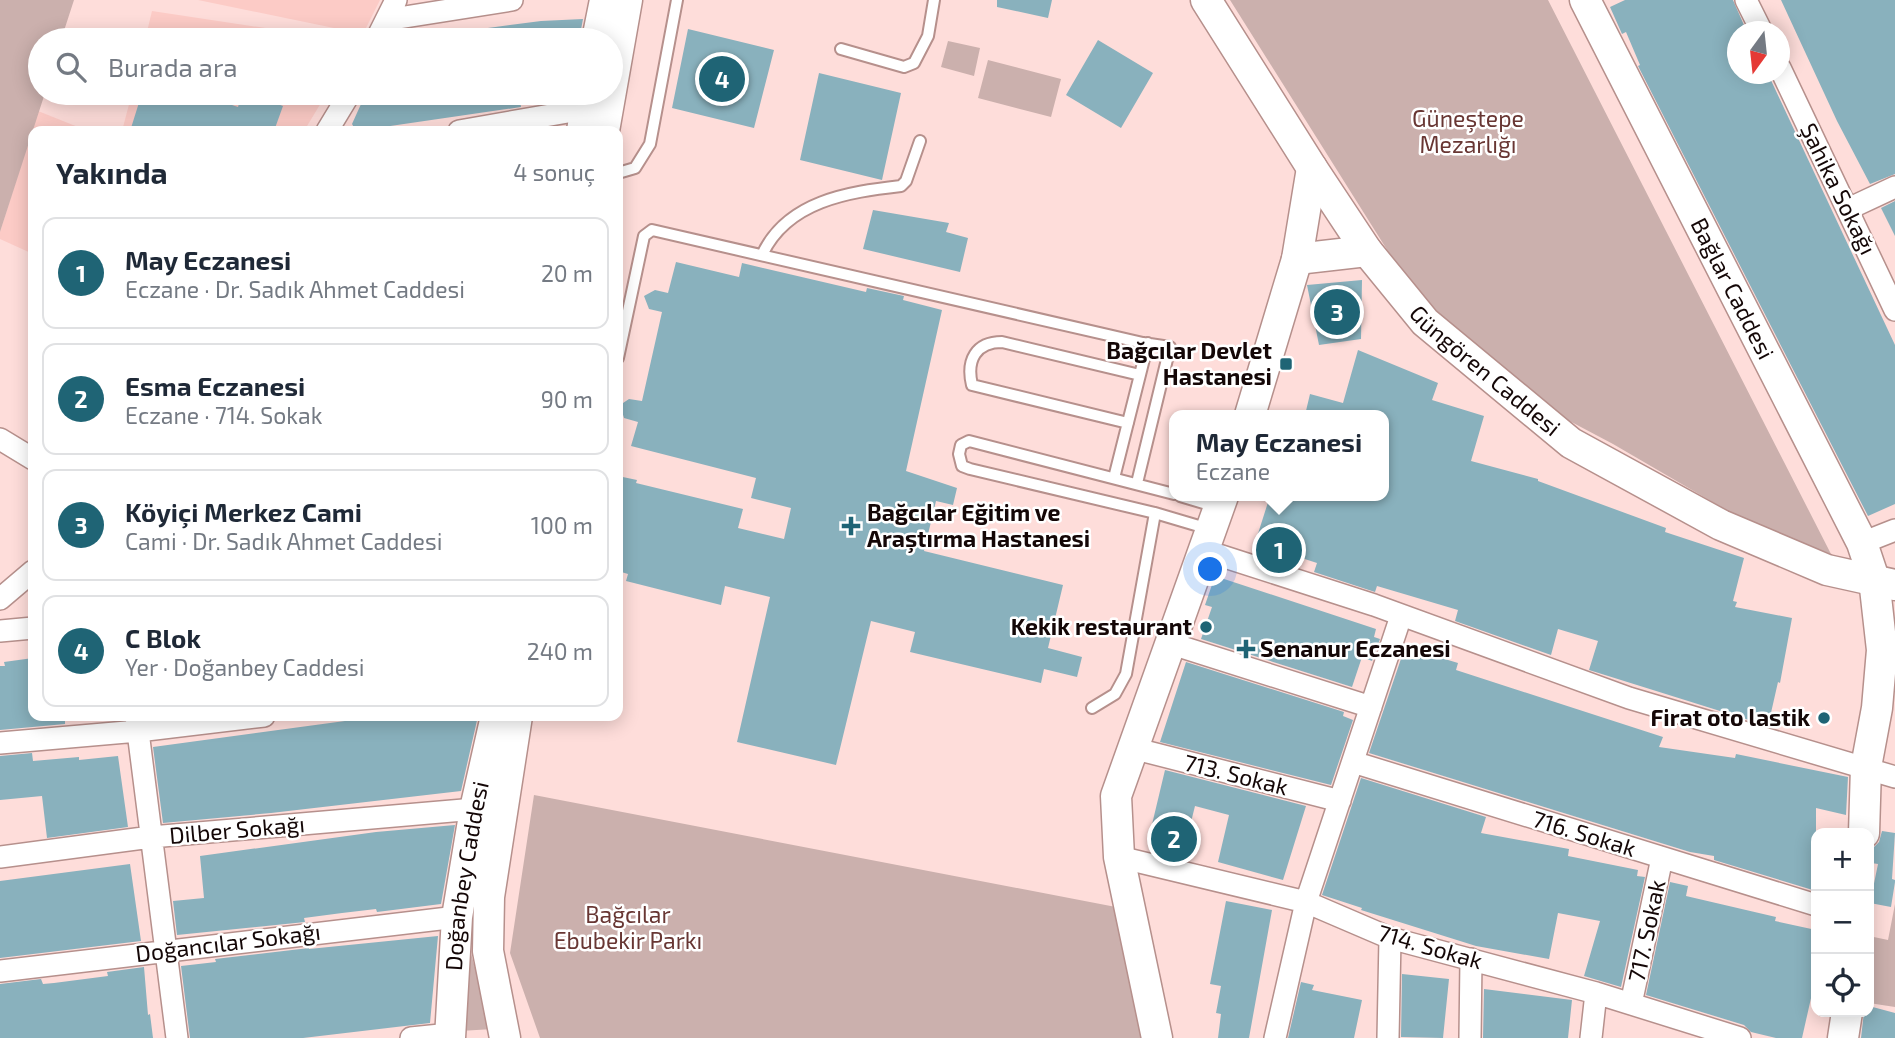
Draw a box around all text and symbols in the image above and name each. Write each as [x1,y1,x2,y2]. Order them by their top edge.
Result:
north arrow [1727,21,1790,84]
search box [28,28,623,105]
icon: search [52,48,90,86]
text: Burada ara [108,51,238,82]
pin: 4 [699,53,745,105]
park label: Güneştepe Mezarlığı [1412,104,1524,158]
street label: Şahika Sokağı [1794,118,1883,259]
text: Yakında [56,154,168,190]
text: 4 sonuç [513,158,595,186]
street label: Bağlar Caddesi [1685,213,1781,364]
text: May Eczanesi [125,244,291,275]
text: 1 [76,259,86,287]
text: 20 m [541,259,593,287]
text: Eczane · Dr. Sadık Ahmet Caddesi [125,275,465,303]
pin: 3 [1314,286,1360,338]
street label: Güngören Caddesi [1404,299,1567,441]
place label: Bağcılar Devlet Hastanesi [1106,336,1272,390]
marker: Bağcılar Devlet Hastanesi [1278,356,1294,372]
text: Esma Eczanesi [125,370,305,401]
text: 2 [74,385,88,413]
text: 90 m [541,385,593,413]
text: Eczane · 714. Sokak [125,401,322,429]
popup [1169,410,1389,501]
text: May Eczanesi [1196,426,1362,457]
text: Eczane [1196,457,1270,485]
text: Köyiçi Merkez Cami [125,496,362,527]
place label: Bağcılar Eğitim ve Araştırma Hastanesi [867,498,1090,554]
text: 3 [74,511,88,539]
text: 100 m [531,511,593,539]
marker: Bağcılar Eğitim ve Araştırma Hastanesi [841,516,861,536]
pin: 1 [1256,524,1302,576]
text: Cami · Dr. Sadık Ahmet Caddesi [125,527,442,555]
your location [1193,552,1227,586]
place label: Kekik restaurant [1011,612,1192,640]
marker: Kekik restaurant [1198,619,1214,635]
text: C Blok [125,622,201,653]
place label: Senanur Eczanesi [1260,634,1451,662]
text: 4 [74,637,88,665]
text: 240 m [527,637,593,665]
marker: Senanur Eczanesi [1238,641,1254,657]
text: Yer · Doğanbey Caddesi [125,653,364,681]
place label: Firat oto lastik [1651,703,1810,731]
marker: Firat oto lastik [1816,710,1832,726]
street label: 713. Sokak [1181,748,1291,801]
street label: Doğanbey Caddesi [439,778,494,971]
street label: 716. Sokak [1529,804,1640,862]
street label: Dilber Sokağı [168,809,306,849]
pin: 2 [1151,813,1197,865]
map controls [1811,828,1874,1017]
button: + [1811,828,1874,891]
street label: 717. Sokak [1622,877,1671,985]
button: − [1811,891,1874,954]
park label: Bağcılar Ebubekir Parkı [554,900,702,954]
street label: Doğancılar Sokağı [134,917,322,967]
street label: 714. Sokak [1375,918,1486,974]
button: locate [1811,954,1874,1017]

